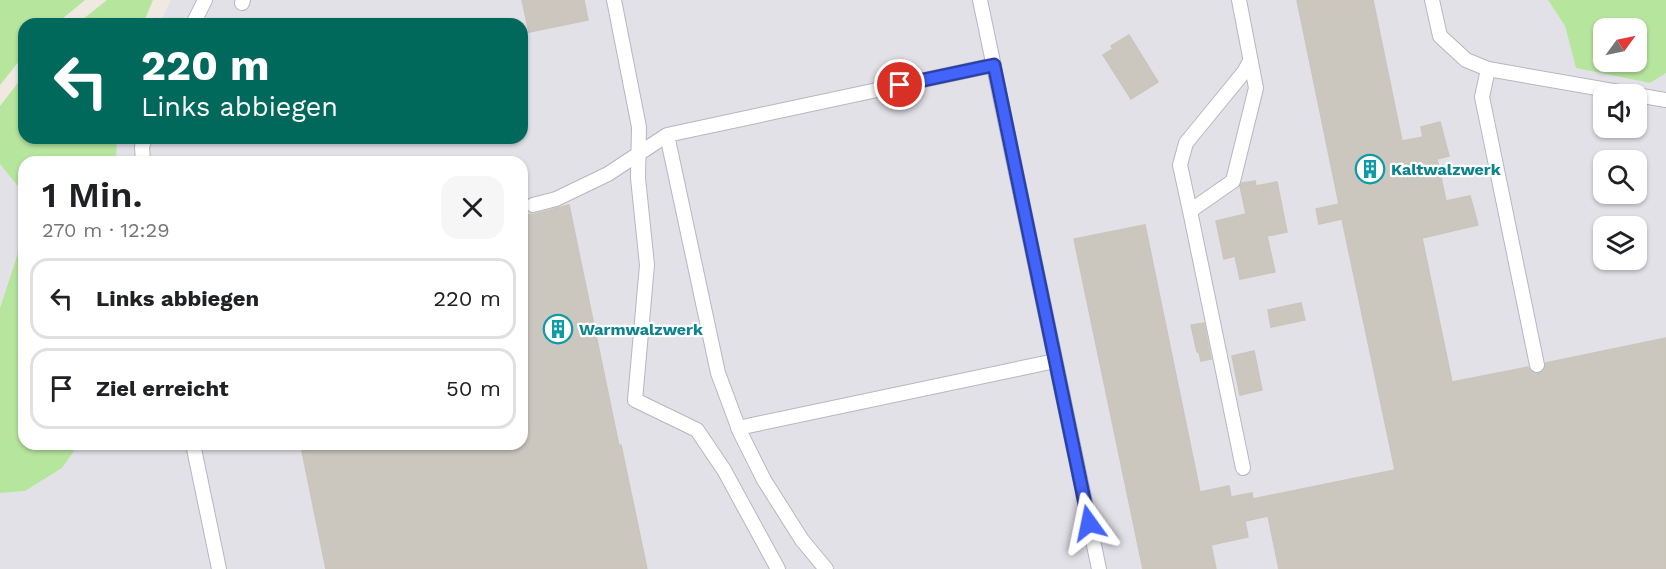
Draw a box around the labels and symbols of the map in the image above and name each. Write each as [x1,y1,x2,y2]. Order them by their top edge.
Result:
north arrow [1593,18,1647,72]
pin [874,59,925,110]
building icon: Kaltwalzwerk [1354,153,1386,185]
place label: Kaltwalzwerk [1391,160,1501,179]
building icon: Warmwalzwerk [542,313,574,345]
place label: Warmwalzwerk [579,320,703,339]
position arrow [1057,491,1121,555]

